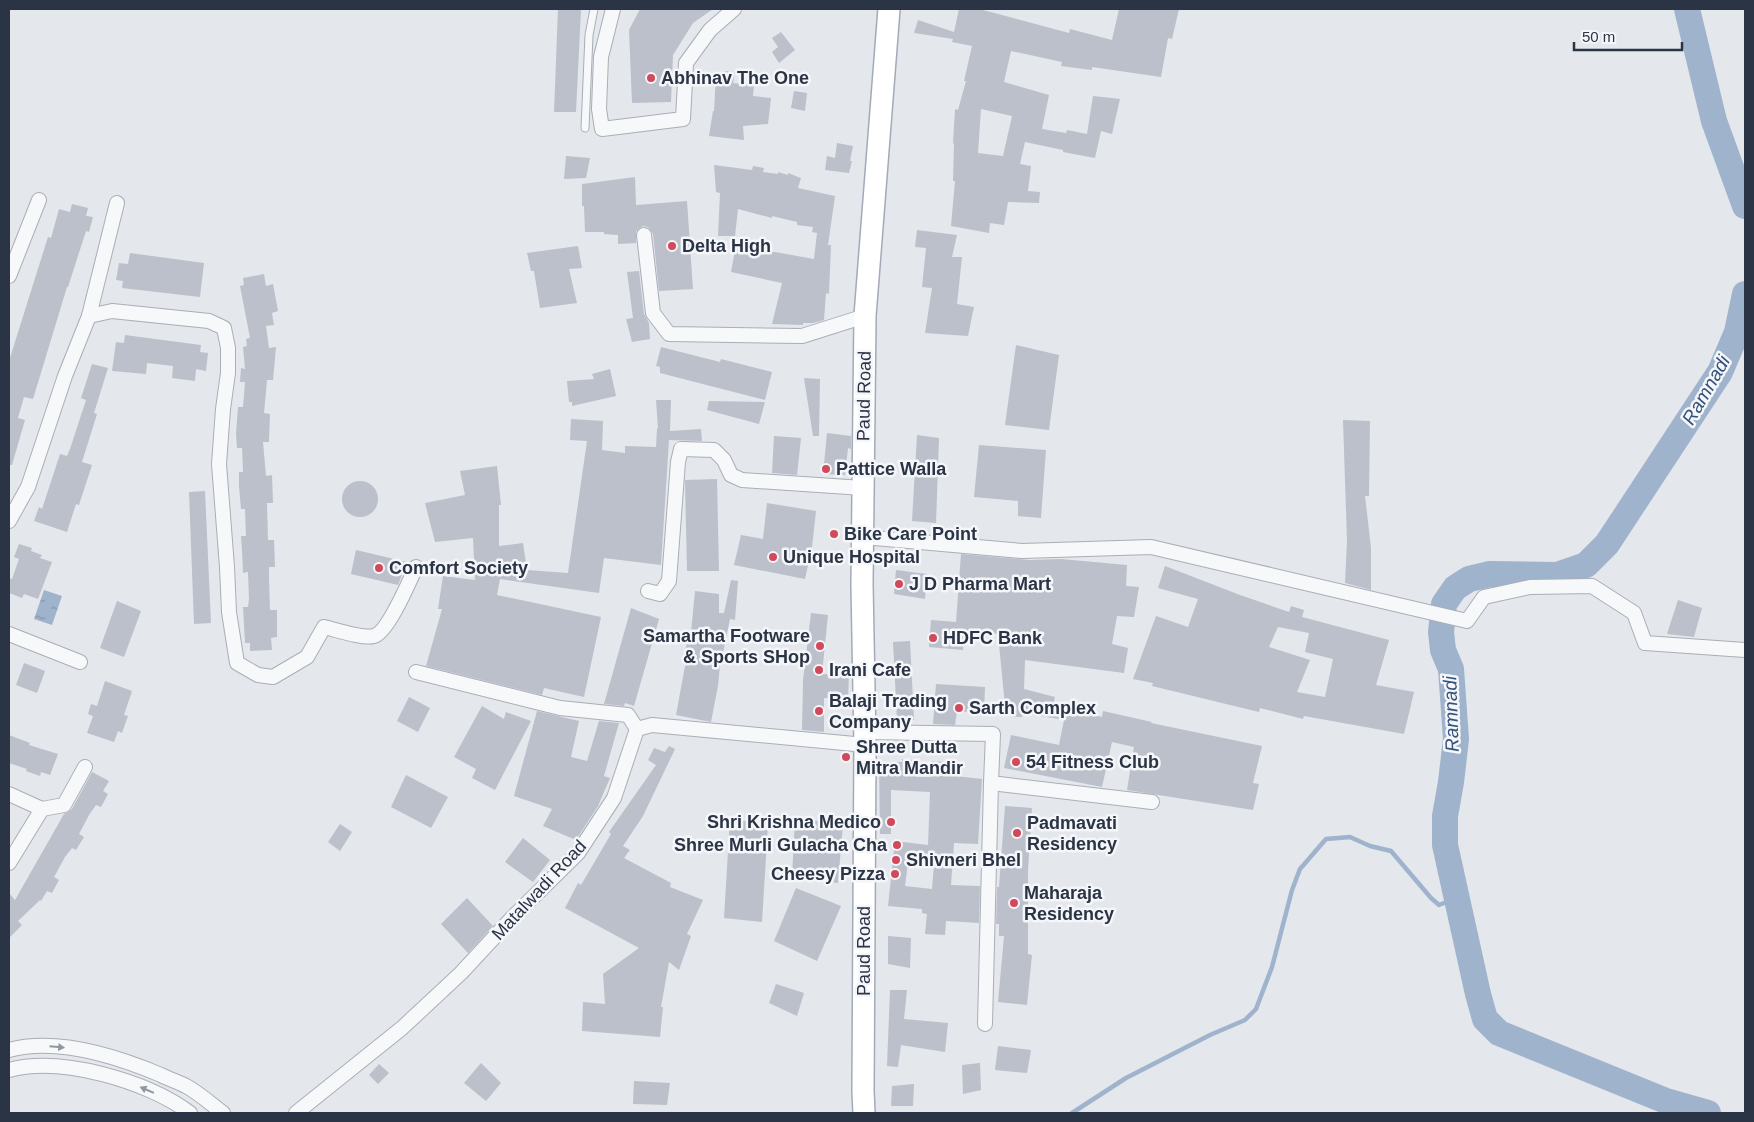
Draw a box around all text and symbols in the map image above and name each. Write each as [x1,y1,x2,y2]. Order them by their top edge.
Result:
scale bar [1574,20,1682,52]
text: 50 m [1582,28,1615,45]
place label: Abhinav The One [661,68,809,88]
marker: Abhinav The One [645,72,657,84]
place label: Delta High [682,236,771,256]
marker: Delta High [666,240,678,252]
street label: Paud Road [853,351,875,441]
water label: Ramnadi [1678,351,1734,428]
place label: Pattice Walla [836,459,947,479]
marker: Pattice Walla [820,463,832,475]
place label: Bike Care Point [844,524,977,544]
marker: Bike Care Point [828,528,840,540]
place label: Unique Hospital [783,547,920,567]
marker: Unique Hospital [767,551,779,563]
place label: Comfort Society [389,558,528,578]
marker: Comfort Society [373,562,385,574]
place label: J D Pharma Mart [909,574,1051,594]
marker: J D Pharma Mart [893,578,905,590]
place label: Samartha Footware & Sports SHop [643,626,810,667]
place label: HDFC Bank [943,628,1043,648]
marker: HDFC Bank [927,632,939,644]
marker: Samartha Footware & Sports SHop [814,640,826,652]
place label: Irani Cafe [829,660,911,680]
marker: Irani Cafe [813,664,825,676]
water label: Ramnadi [1439,675,1463,752]
place label: Balaji Trading Company [829,691,947,732]
place label: Sarth Complex [969,698,1096,718]
marker: Sarth Complex [953,702,965,714]
marker: Balaji Trading Company [813,705,825,717]
place label: Shree Dutta Mitra Mandir [856,737,963,778]
marker: Shree Dutta Mitra Mandir [840,751,852,763]
place label: 54 Fitness Club [1026,752,1159,772]
marker: 54 Fitness Club [1010,756,1022,768]
place label: Shri Krishna Medico [707,812,881,832]
place label: Padmavati Residency [1027,813,1117,854]
marker: Shri Krishna Medico [885,816,897,828]
marker: Padmavati Residency [1011,827,1023,839]
place label: Shree Murli Gulacha Cha [674,835,888,855]
street label: Matalwadi Road [488,836,590,944]
marker: Shree Murli Gulacha Cha [891,839,903,851]
place label: Shivneri Bhel [906,850,1021,870]
marker: Shivneri Bhel [890,854,902,866]
place label: Cheesy Pizza [771,864,886,884]
marker: Cheesy Pizza [889,868,901,880]
place label: Maharaja Residency [1024,883,1114,924]
marker: Maharaja Residency [1008,897,1020,909]
street label: Paud Road [854,906,874,996]
one-way arrow [49,1043,65,1051]
one-way arrow [140,1086,154,1094]

